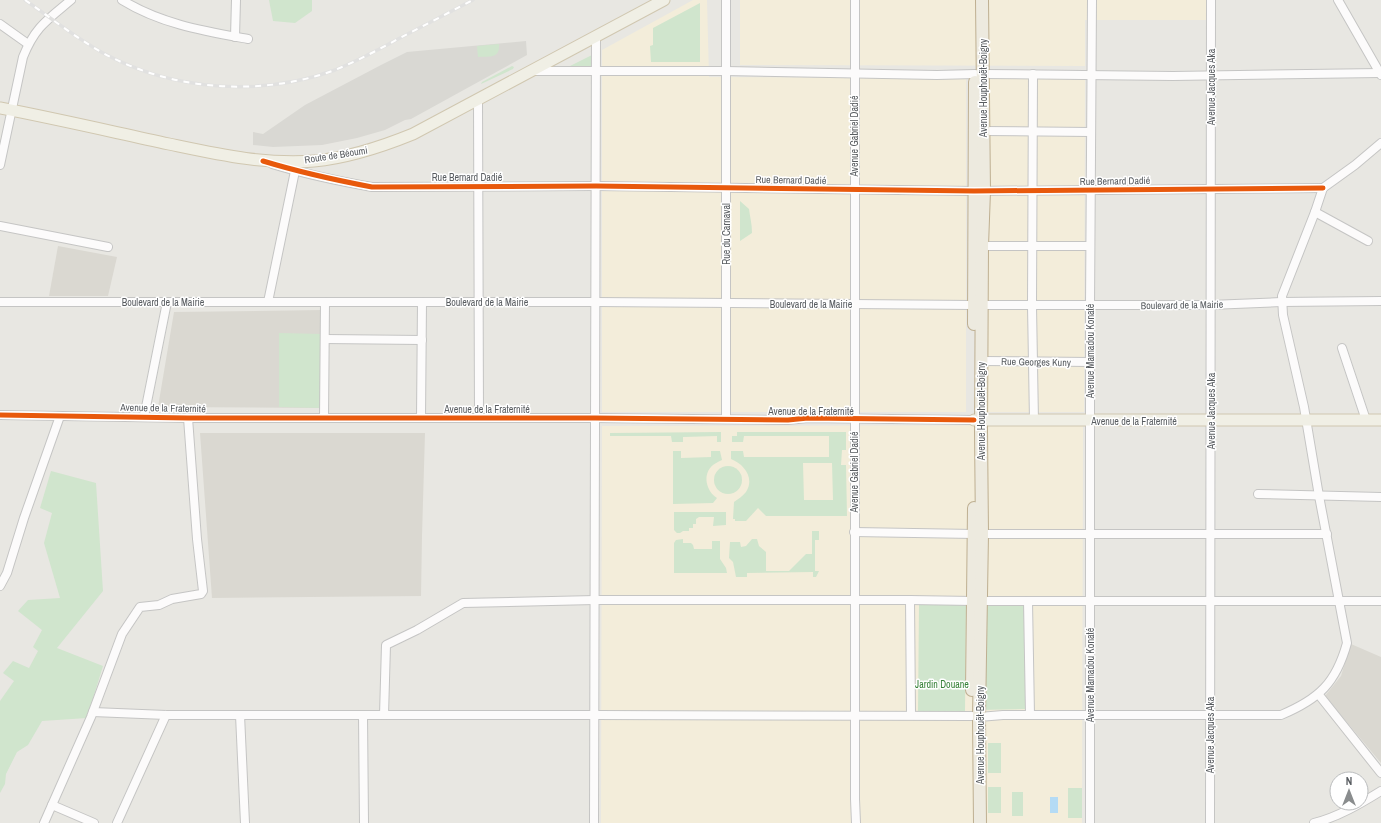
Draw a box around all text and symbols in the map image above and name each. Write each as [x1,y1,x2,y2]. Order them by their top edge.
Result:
street label: Avenue Houphouët-Boigny [977,38,990,138]
street label: Avenue Jacques Aka [1205,48,1218,126]
street label: Avenue Gabriel Dadié [848,95,861,178]
street label: Route de Béoumi [303,144,369,166]
street label: Rue Bernard Dadié [432,171,503,184]
street label: Rue Bernard Dadié [756,173,827,187]
street label: Rue Bernard Dadié [1080,174,1151,188]
street label: Rue du Carnaval [720,203,733,265]
street label: Boulevard de la Mairie [122,296,205,309]
street label: Boulevard de la Mairie [446,296,529,309]
street label: Boulevard de la Mairie [770,298,853,311]
street label: Boulevard de la Mairie [1141,298,1224,312]
street label: Avenue Mamadou Konaté [1084,303,1097,399]
street label: Rue Georges Kuny [1001,355,1072,369]
street label: Avenue Houphouët-Boigny [975,361,988,461]
street label: Avenue Jacques Aka [1205,372,1218,450]
street label: Avenue de la Fraternité [119,401,206,415]
street label: Avenue de la Fraternité [443,403,530,416]
street label: Avenue de la Fraternité [767,405,854,418]
street label: Avenue de la Fraternité [1090,415,1177,428]
street label: Avenue Gabriel Dadié [848,431,861,514]
street label: Avenue Mamadou Konaté [1084,627,1097,723]
park label: Jardin Douane [915,678,969,691]
street label: Avenue Houphouët-Boigny [974,685,987,785]
street label: Avenue Jacques Aka [1204,696,1217,774]
north arrow [1329,771,1369,811]
text: N [1346,774,1352,788]

